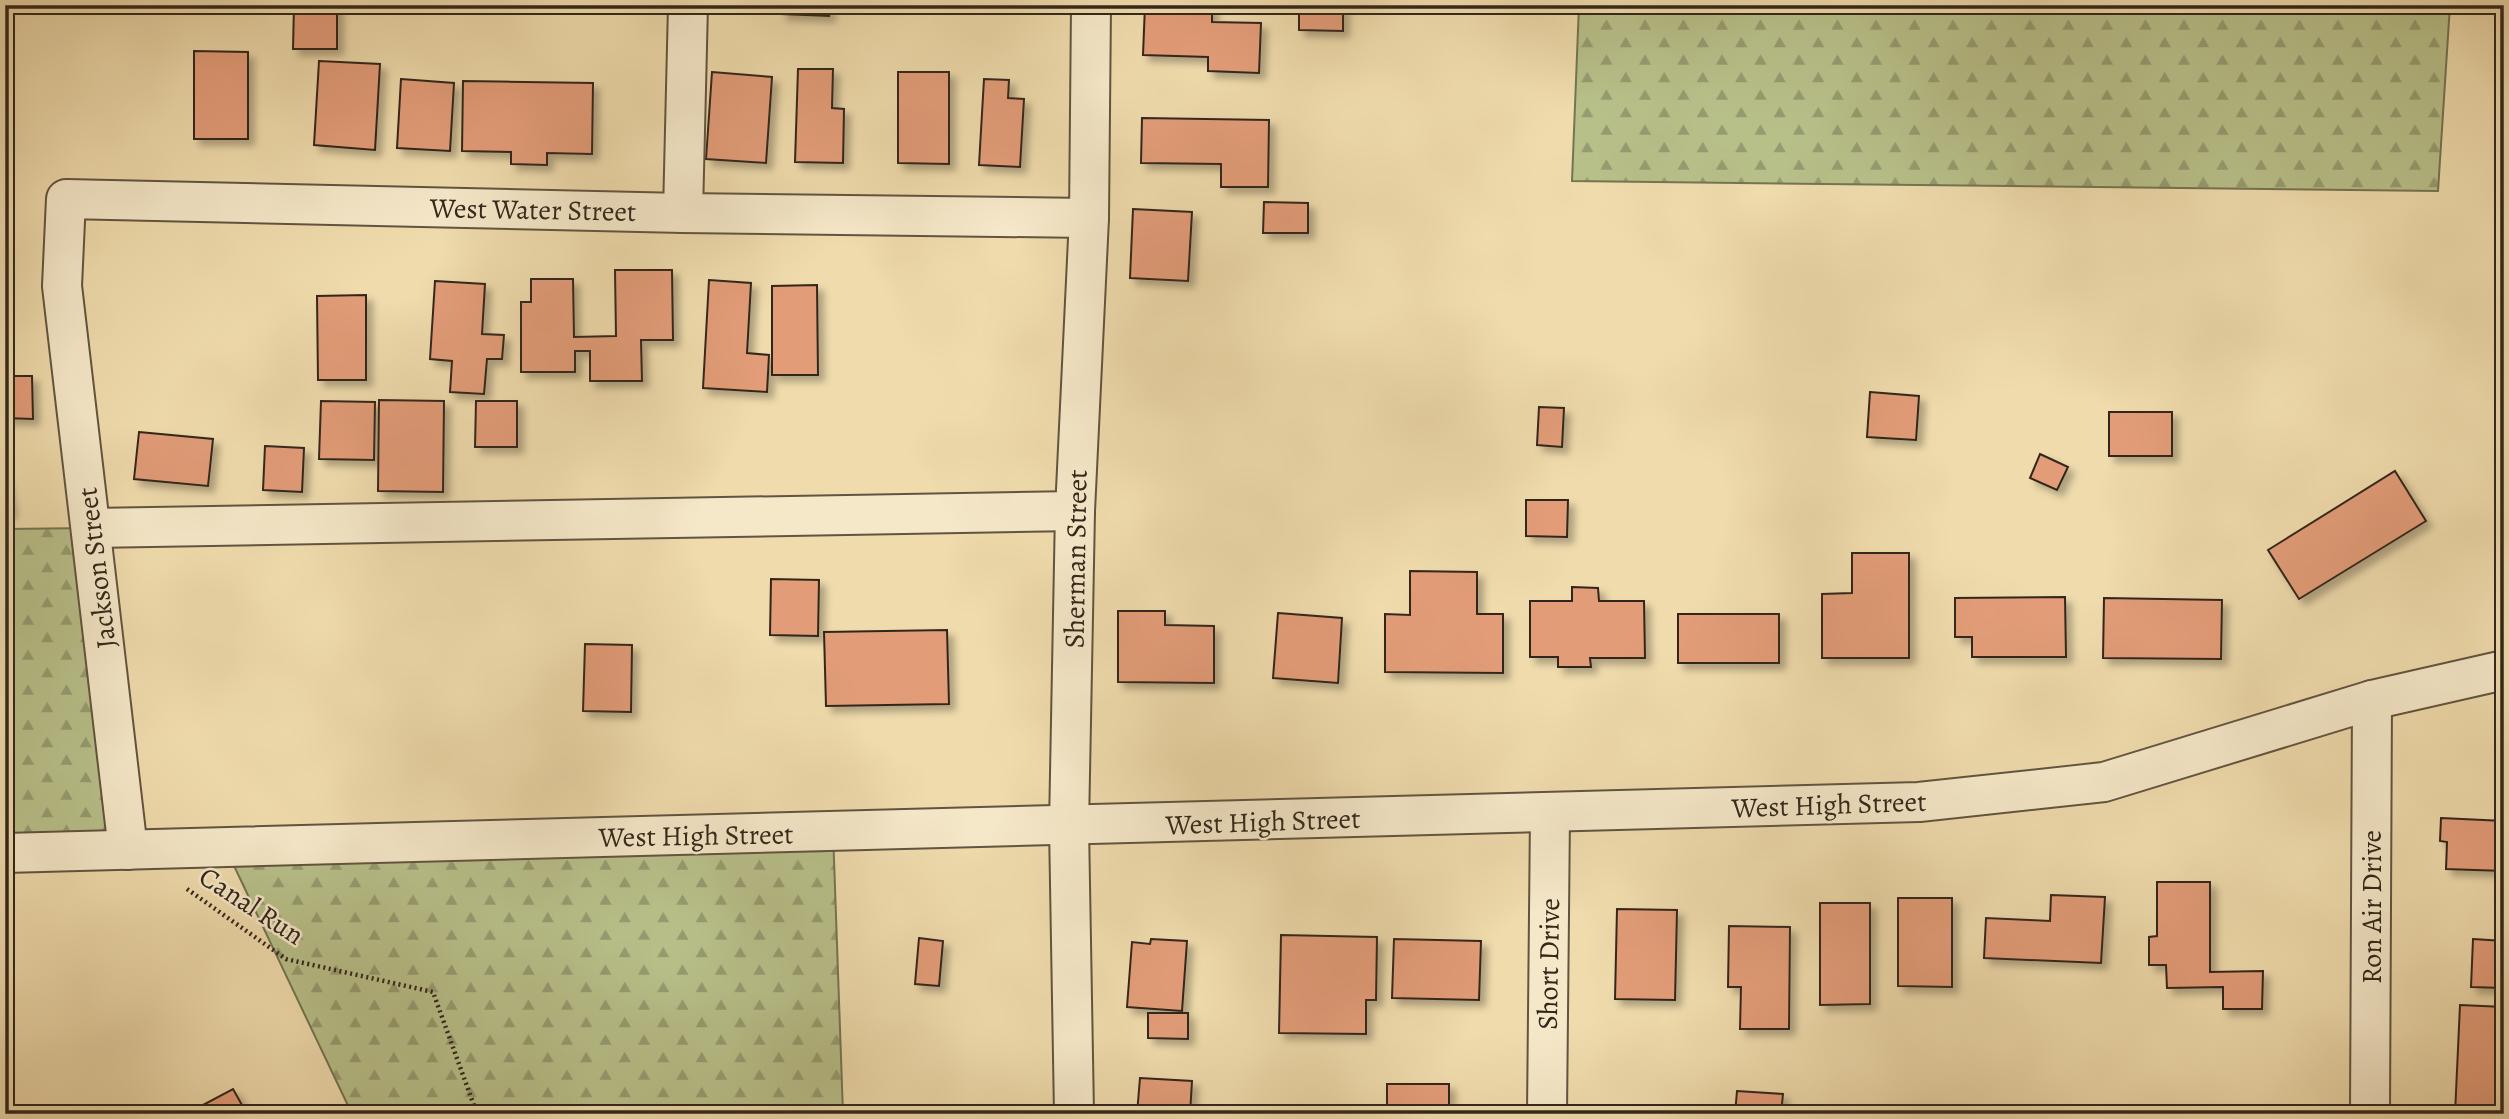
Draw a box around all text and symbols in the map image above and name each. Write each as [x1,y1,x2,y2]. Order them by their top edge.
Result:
street label: West Water Street [428,189,636,231]
street label: Sherman Street [1055,469,1097,649]
street label: Jackson Street [68,485,126,651]
street label: West High Street [1730,783,1927,827]
street label: West High Street [1164,800,1361,844]
street label: West High Street [597,815,794,857]
street label: Ron Air Drive [2353,830,2391,984]
street label: Canal Run [192,858,311,954]
street label: Short Drive [1529,898,1569,1030]

